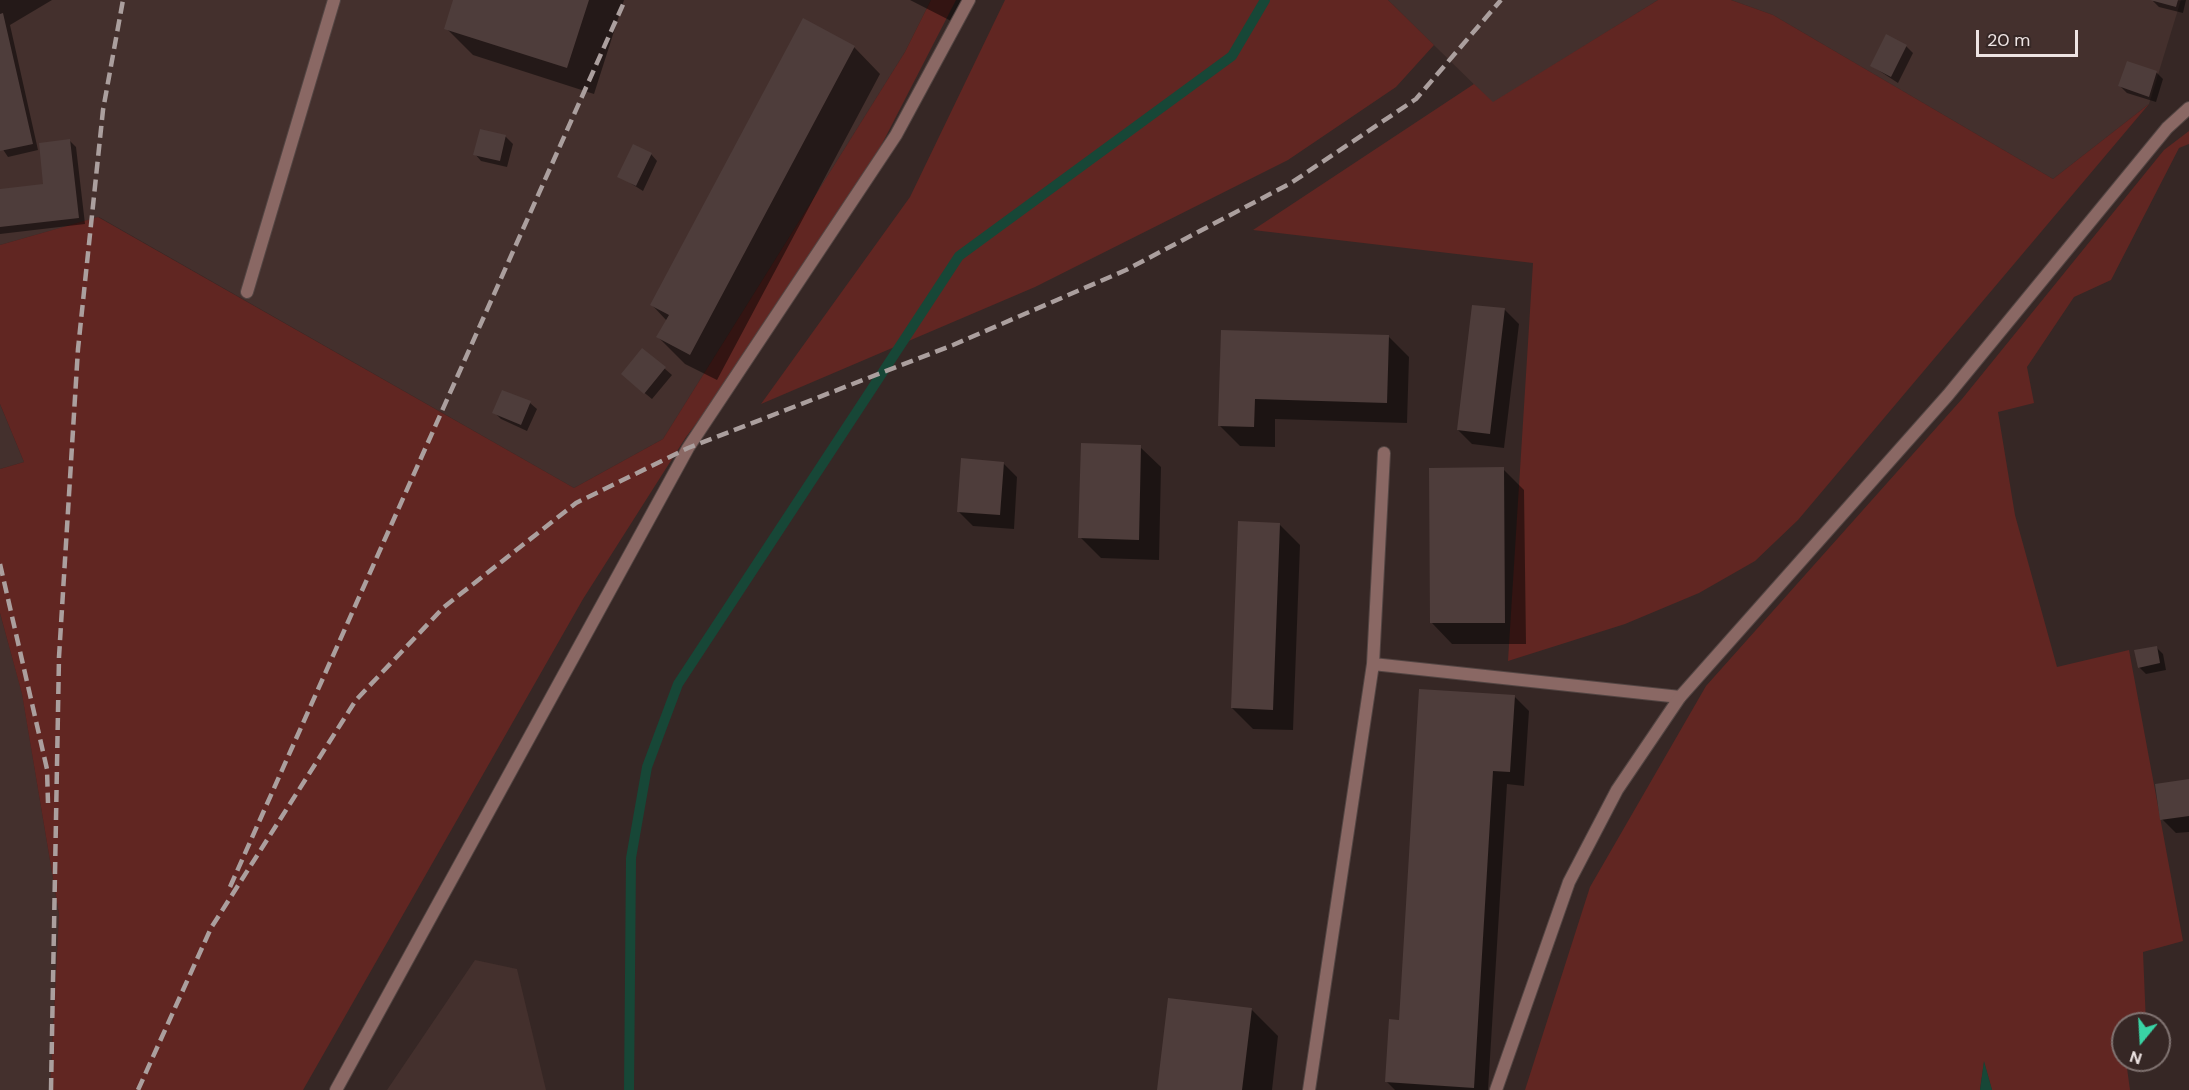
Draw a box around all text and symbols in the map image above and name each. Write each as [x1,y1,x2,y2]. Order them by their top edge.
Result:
scale bar [1979,18,2081,56]
text: 20 m [1987,28,2030,52]
north arrow [2111,1012,2171,1072]
text: N [2127,1046,2145,1069]

